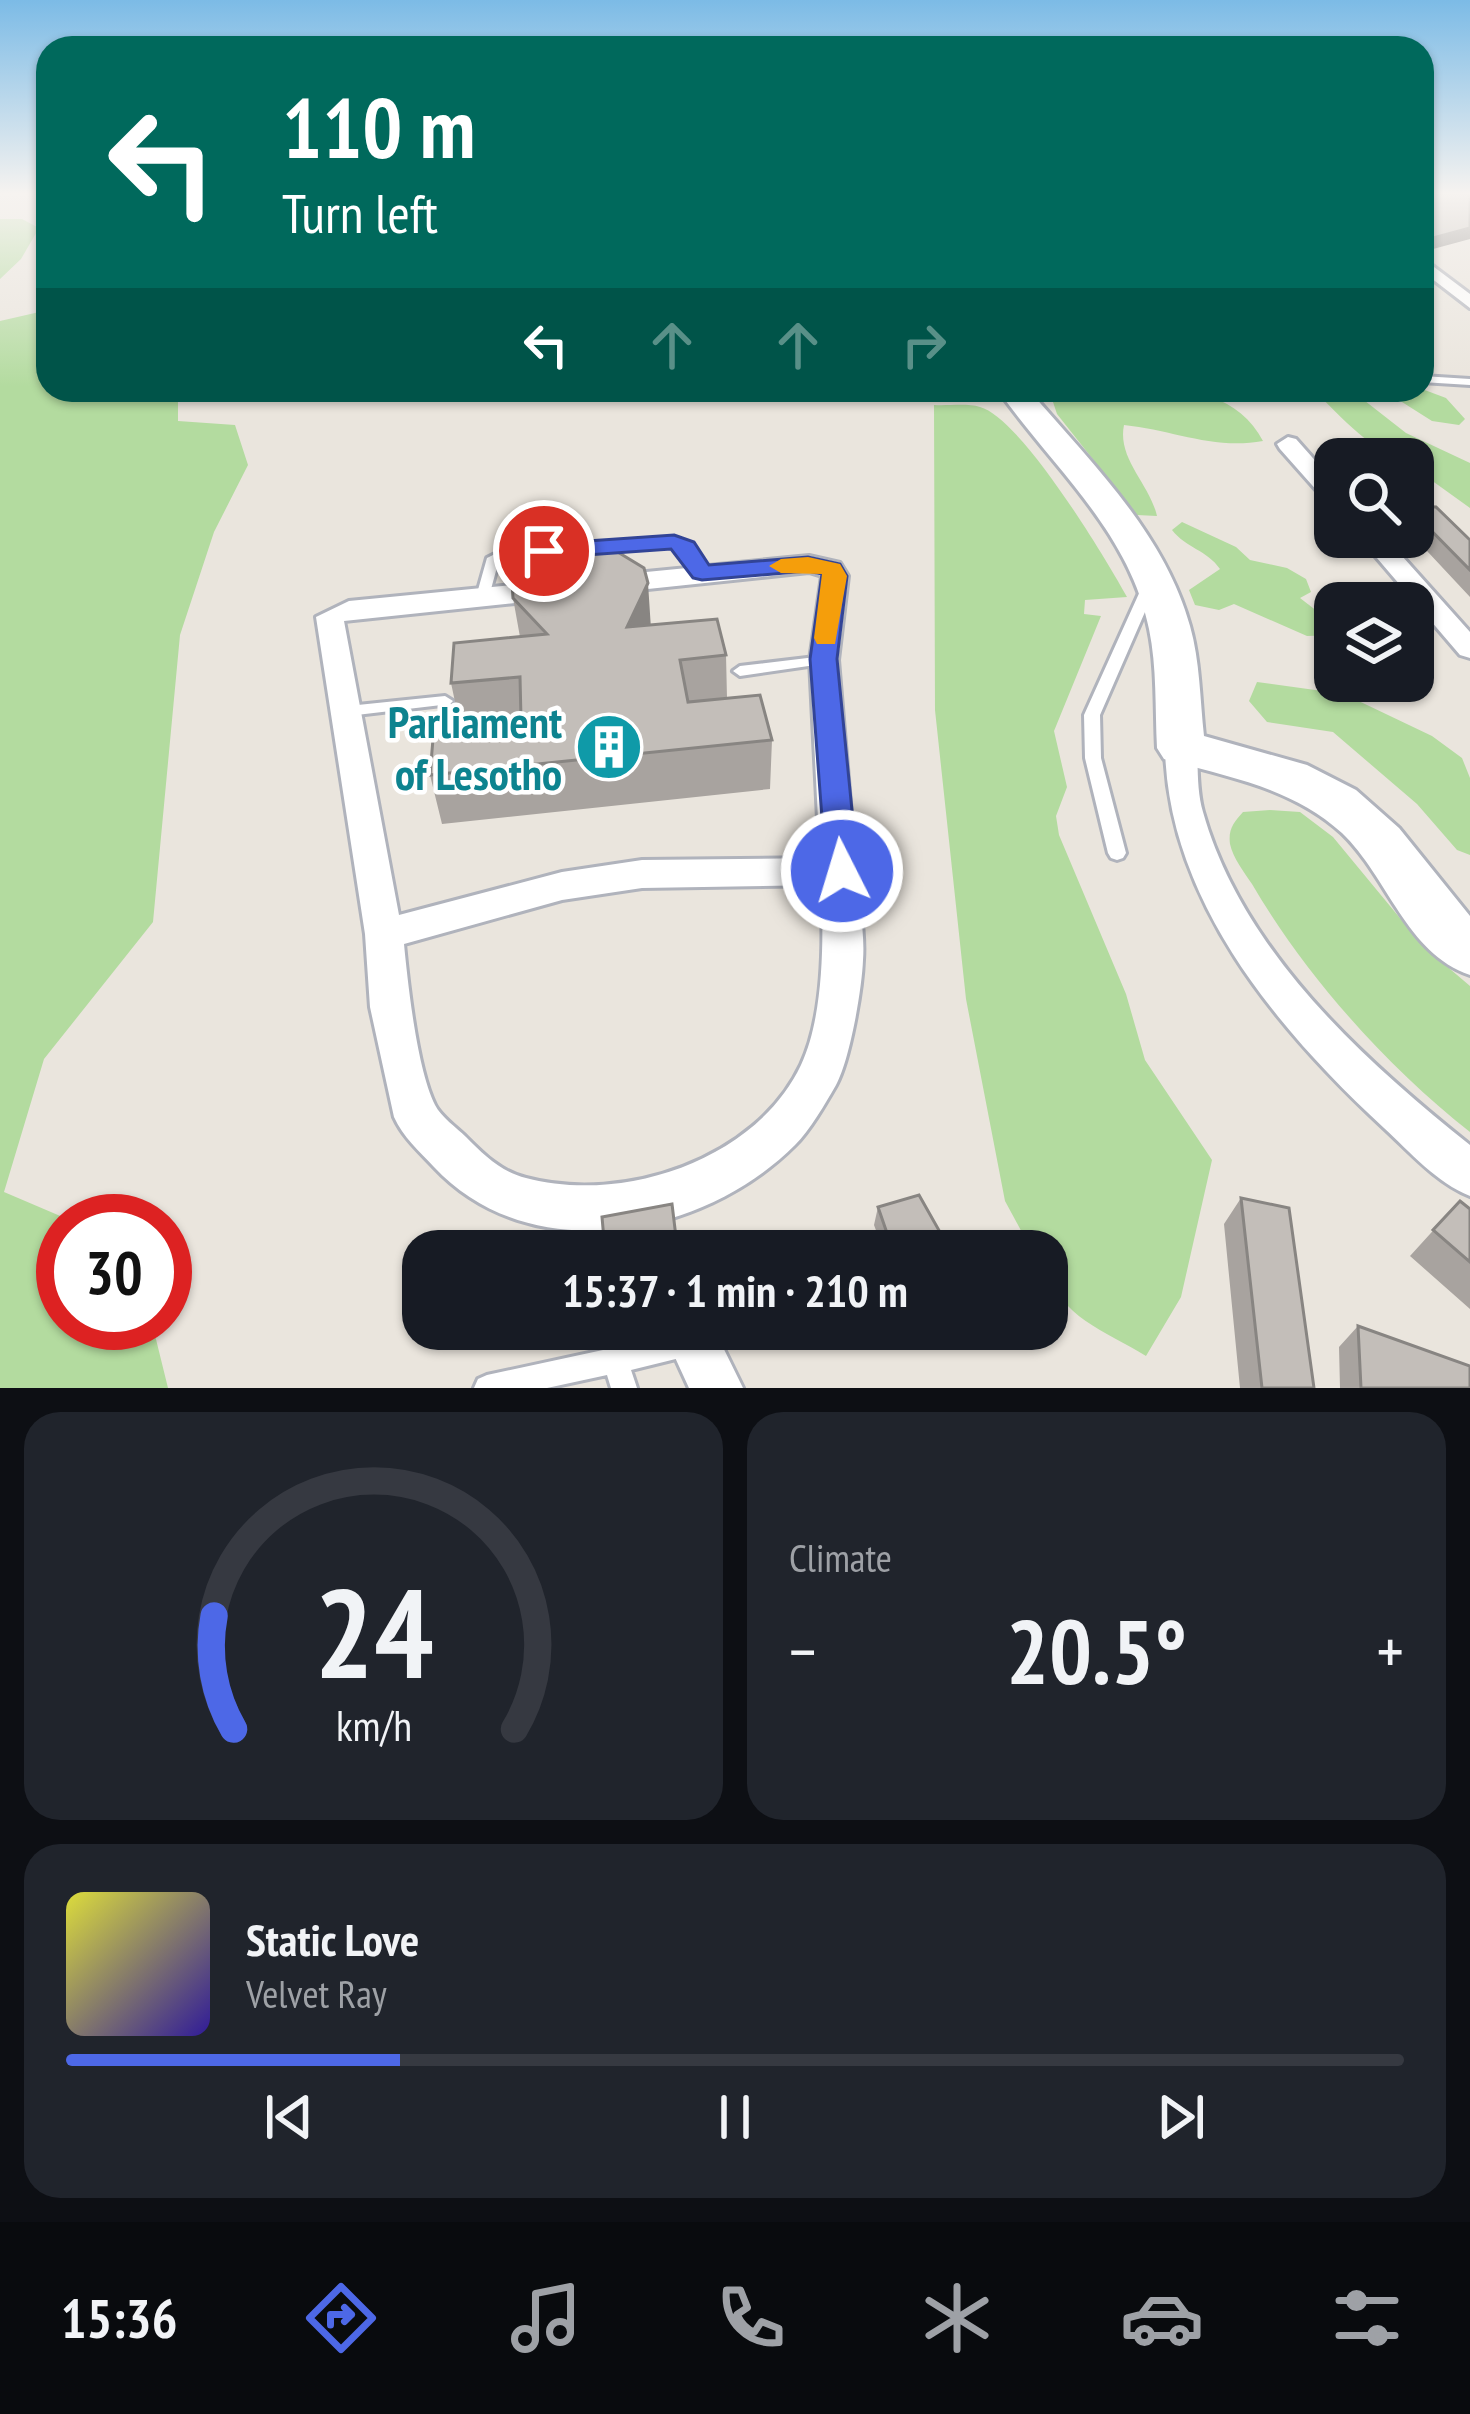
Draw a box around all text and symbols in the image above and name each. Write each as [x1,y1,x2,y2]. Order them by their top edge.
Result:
text: 110 m [282,72,475,181]
icon: left [84,84,240,240]
text: Turn left [282,178,438,248]
icon: left [513,312,579,378]
icon: ahead [639,312,705,378]
icon: ahead [765,312,831,378]
icon: right [891,312,957,378]
map controls [1314,438,1434,702]
button: search [1314,438,1434,558]
pin [493,500,595,602]
icon: arrive [511,518,577,584]
button: layers [1314,582,1434,702]
place label: Parliament of Lesotho [388,692,562,802]
building icon: Parliament of Lesotho [574,712,644,782]
position arrow [779,808,905,934]
speed limit sign: 30 [36,1194,192,1350]
text: 15:37 · 1 min · 210 m [562,1261,908,1319]
text: Climate [789,1532,892,1583]
text: 24 [314,1551,433,1712]
text: 20.5° [1006,1592,1187,1709]
text: − [789,1608,816,1693]
text: + [1377,1608,1404,1693]
text: km/h [335,1697,412,1753]
text: Static Love [246,1910,419,1968]
text: Velvet Ray [246,1968,387,2019]
icon: previous [256,2084,322,2150]
icon: pause [702,2084,768,2150]
icon: next [1148,2084,1214,2150]
icon: directions [299,2276,383,2360]
icon: music [504,2276,588,2360]
icon: phone [709,2276,793,2360]
icon: climate [915,2276,999,2360]
icon: car [1120,2276,1204,2360]
icon: filters [1325,2276,1409,2360]
text: 15:36 [61,2283,177,2353]

